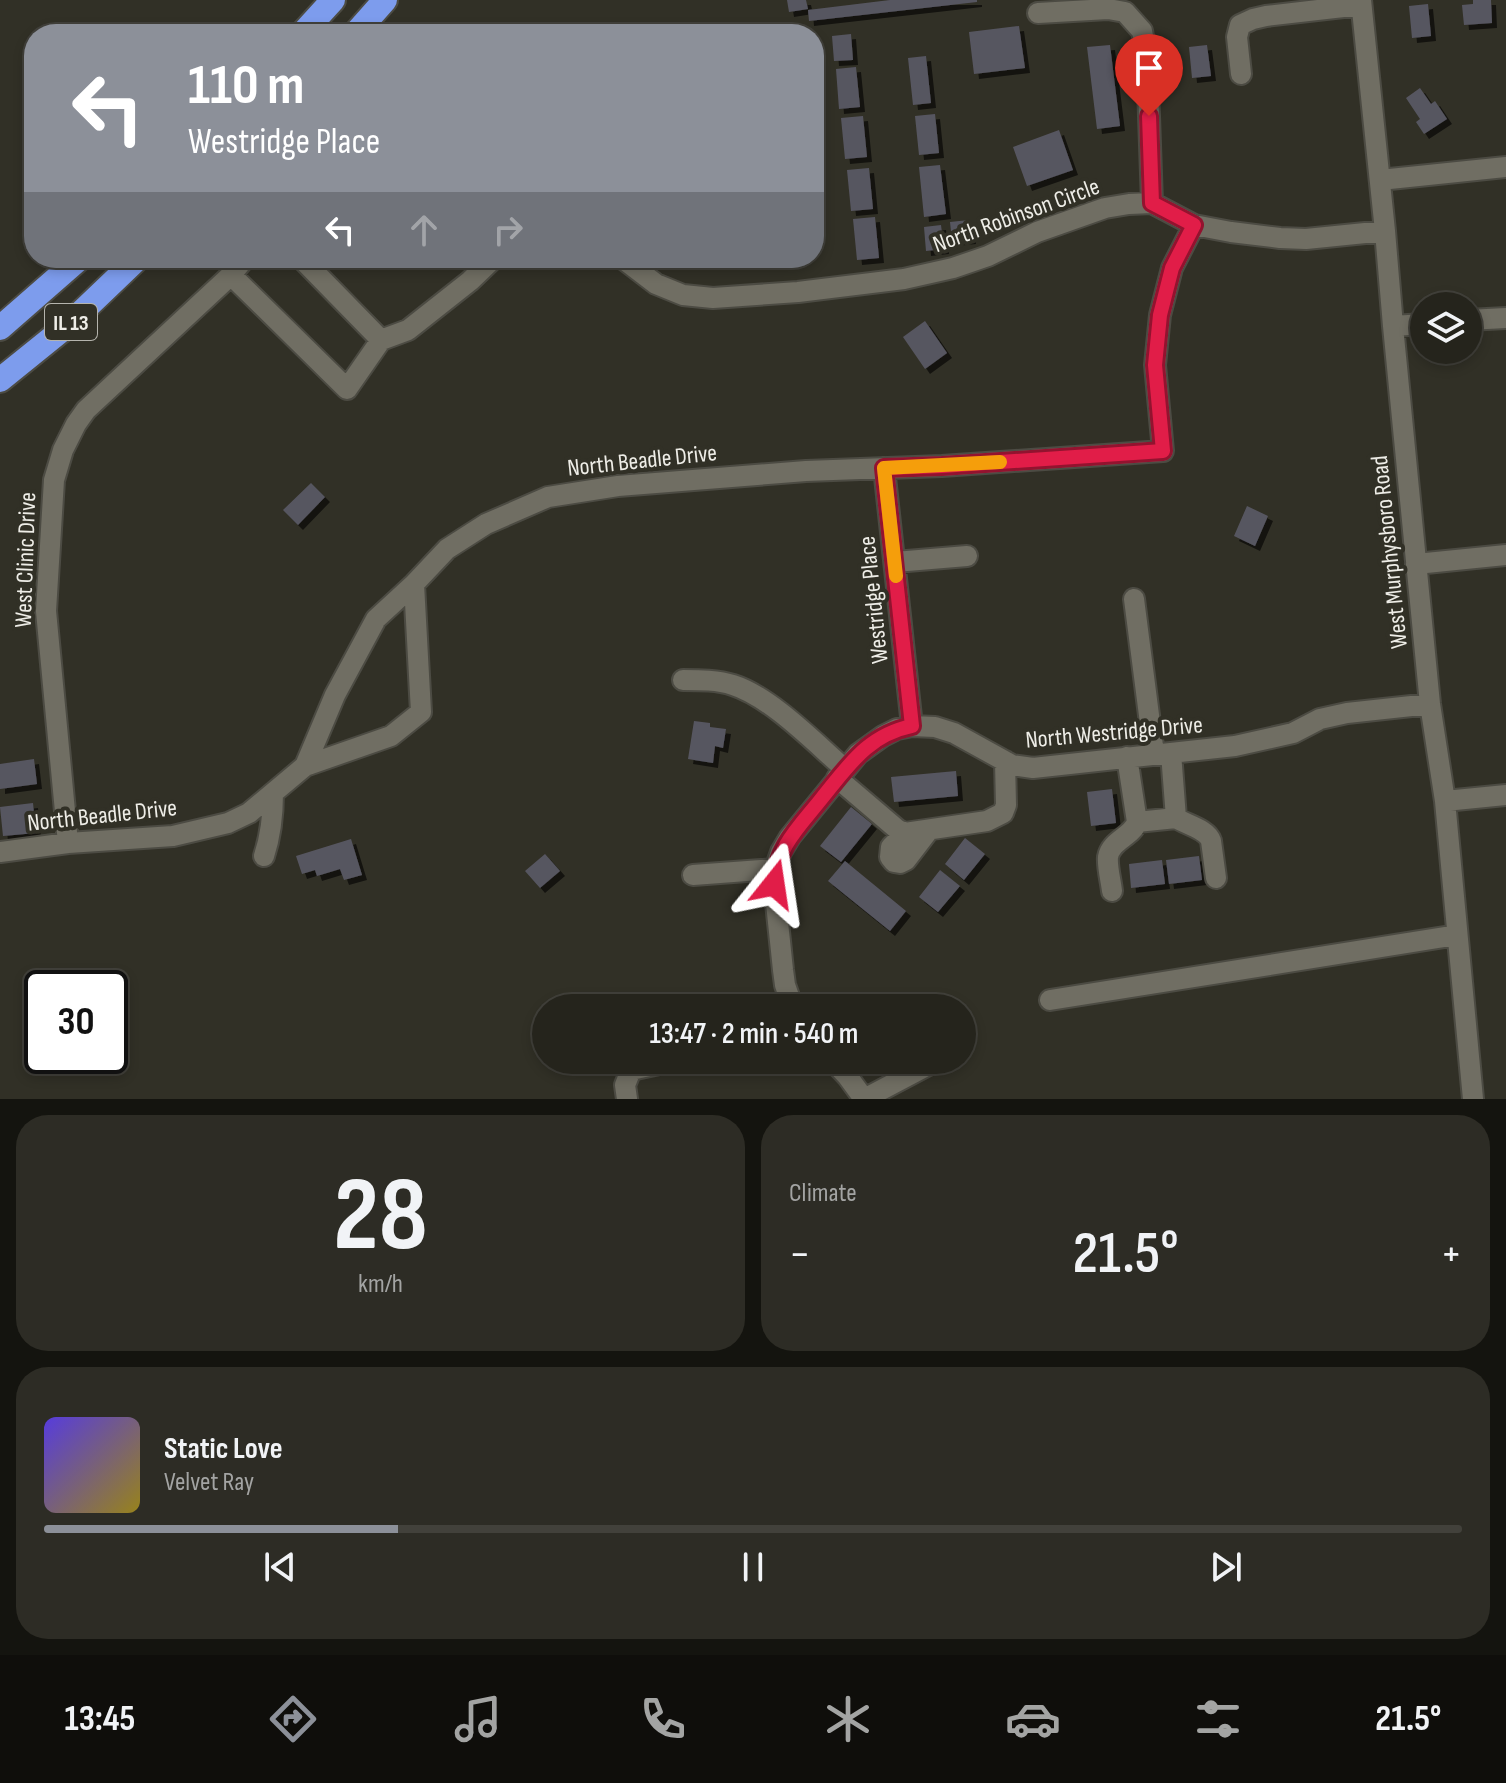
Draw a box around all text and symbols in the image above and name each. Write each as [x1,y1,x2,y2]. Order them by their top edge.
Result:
pin [1115,34,1183,116]
icon: arrive [1127,46,1171,90]
text: 110 m [188,53,304,120]
icon: left [56,56,160,160]
text: Westridge Place [188,121,380,164]
street label: North Robinson Circle [929,172,1103,259]
icon: left [318,208,362,252]
icon: ahead [402,208,446,252]
icon: right [486,208,530,252]
map controls [1410,292,1482,364]
button: layers [1410,292,1482,364]
road number: IL 13 [45,304,97,340]
street label: North Beadle Drive [566,438,718,483]
street label: West Murphysboro Road [1365,454,1414,650]
street label: West Clinic Drive [9,492,42,628]
street label: Westridge Place [852,535,895,665]
street label: North Westridge Drive [1024,710,1204,755]
street label: North Beadle Drive [26,793,178,838]
position arrow [732,842,816,926]
speed limit sign: 30 [24,970,128,1074]
text: 13:47 · 2 min · 540 m [650,1016,858,1052]
text: 28 [333,1154,428,1279]
text: Climate [789,1178,857,1209]
text: 21.5° [1072,1218,1179,1290]
text: − [789,1228,811,1281]
text: + [1440,1228,1462,1281]
text: km/h [358,1269,403,1300]
text: Static Love [164,1431,283,1467]
text: Velvet Ray [164,1467,254,1498]
icon: previous [258,1545,302,1589]
icon: pause [731,1545,775,1589]
icon: next [1204,1545,1248,1589]
icon: directions [265,1691,321,1747]
icon: music [450,1691,506,1747]
icon: phone [635,1691,691,1747]
icon: climate [820,1691,876,1747]
icon: car [1005,1691,1061,1747]
icon: filters [1190,1691,1246,1747]
text: 13:45 [65,1698,135,1741]
text: 21.5° [1375,1698,1441,1741]

